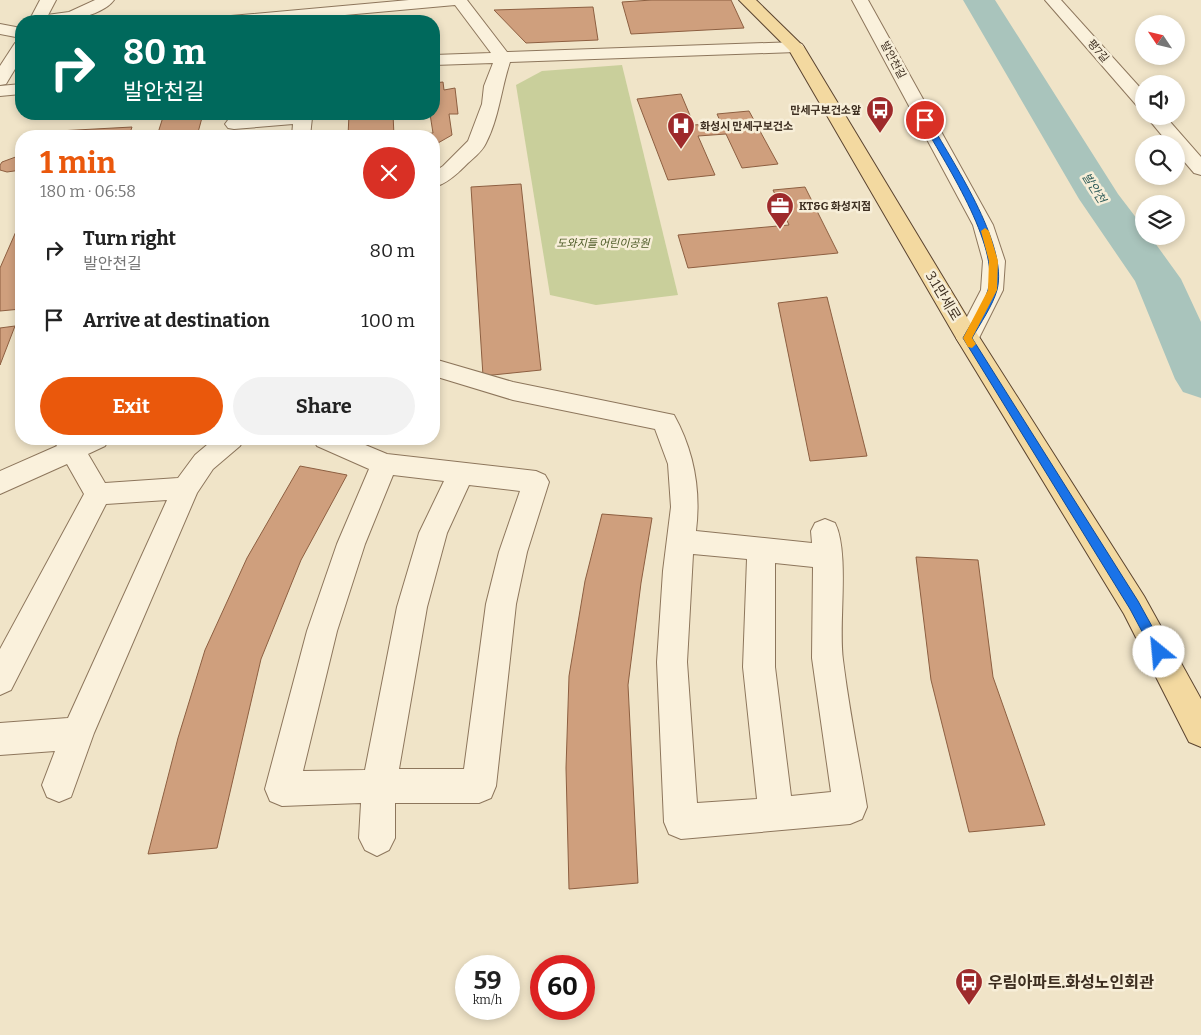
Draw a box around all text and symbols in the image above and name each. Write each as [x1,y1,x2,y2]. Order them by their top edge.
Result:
north arrow [1135,15,1185,65]
map controls [1135,15,1185,245]
text: 80 m [123,31,206,73]
icon: right [40,35,105,100]
street label: 평7길 [1085,37,1111,65]
street label: 발안천길 [878,39,908,81]
button: sound [1135,75,1185,125]
text: 발안천길 [123,78,204,105]
bus stop icon: 만세구보건소앞 [865,95,895,134]
pin [904,99,946,141]
place label: 만세구보건소앞 [790,104,861,117]
icon: arrive [911,106,939,134]
hospital icon: 화성시 만세구보건소 [666,111,696,150]
place label: 화성시 만세구보건소 [700,120,793,133]
button: search [1135,135,1185,185]
text: 1 min [40,145,116,181]
button: close [363,147,415,199]
water label: 발안천 [1079,170,1110,207]
text: 180 m · 06:58 [40,182,136,201]
office icon: KT&G 화성지점 [765,191,795,230]
button: layers [1135,195,1185,245]
place label: KT&G 화성지점 [799,200,871,213]
text: Turn right [83,227,176,250]
icon: right [40,236,68,264]
park label: 도와지들 어린이공원 [556,237,650,250]
text: 80 m [369,239,415,262]
text: 발안천길 [83,254,142,273]
street label: 3.1만세로 [922,268,964,324]
icon: arrive [40,306,68,334]
text: Arrive at destination [83,309,270,332]
text: 100 m [361,309,415,332]
button: Exit [40,377,223,435]
button: Share [233,377,415,435]
position arrow [1132,625,1184,677]
speed limit sign: 60 [530,955,595,1020]
text: 59 [473,966,502,996]
bus stop icon: 우림아파트.화성노인회관 [954,967,984,1006]
place label: 우림아파트.화성노인회관 [988,973,1154,992]
text: km/h [473,993,502,1007]

